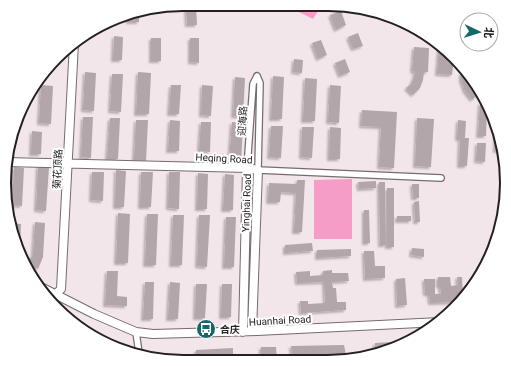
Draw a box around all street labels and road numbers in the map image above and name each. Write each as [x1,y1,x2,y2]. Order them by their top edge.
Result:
street label: 迎海路 [236,106,249,136]
street label: 菊花顶路 [51,149,64,189]
street label: Heqing Road [195,152,253,165]
street label: Yinghai Road [240,174,253,232]
street label: Huanhai Road [249,313,311,328]

